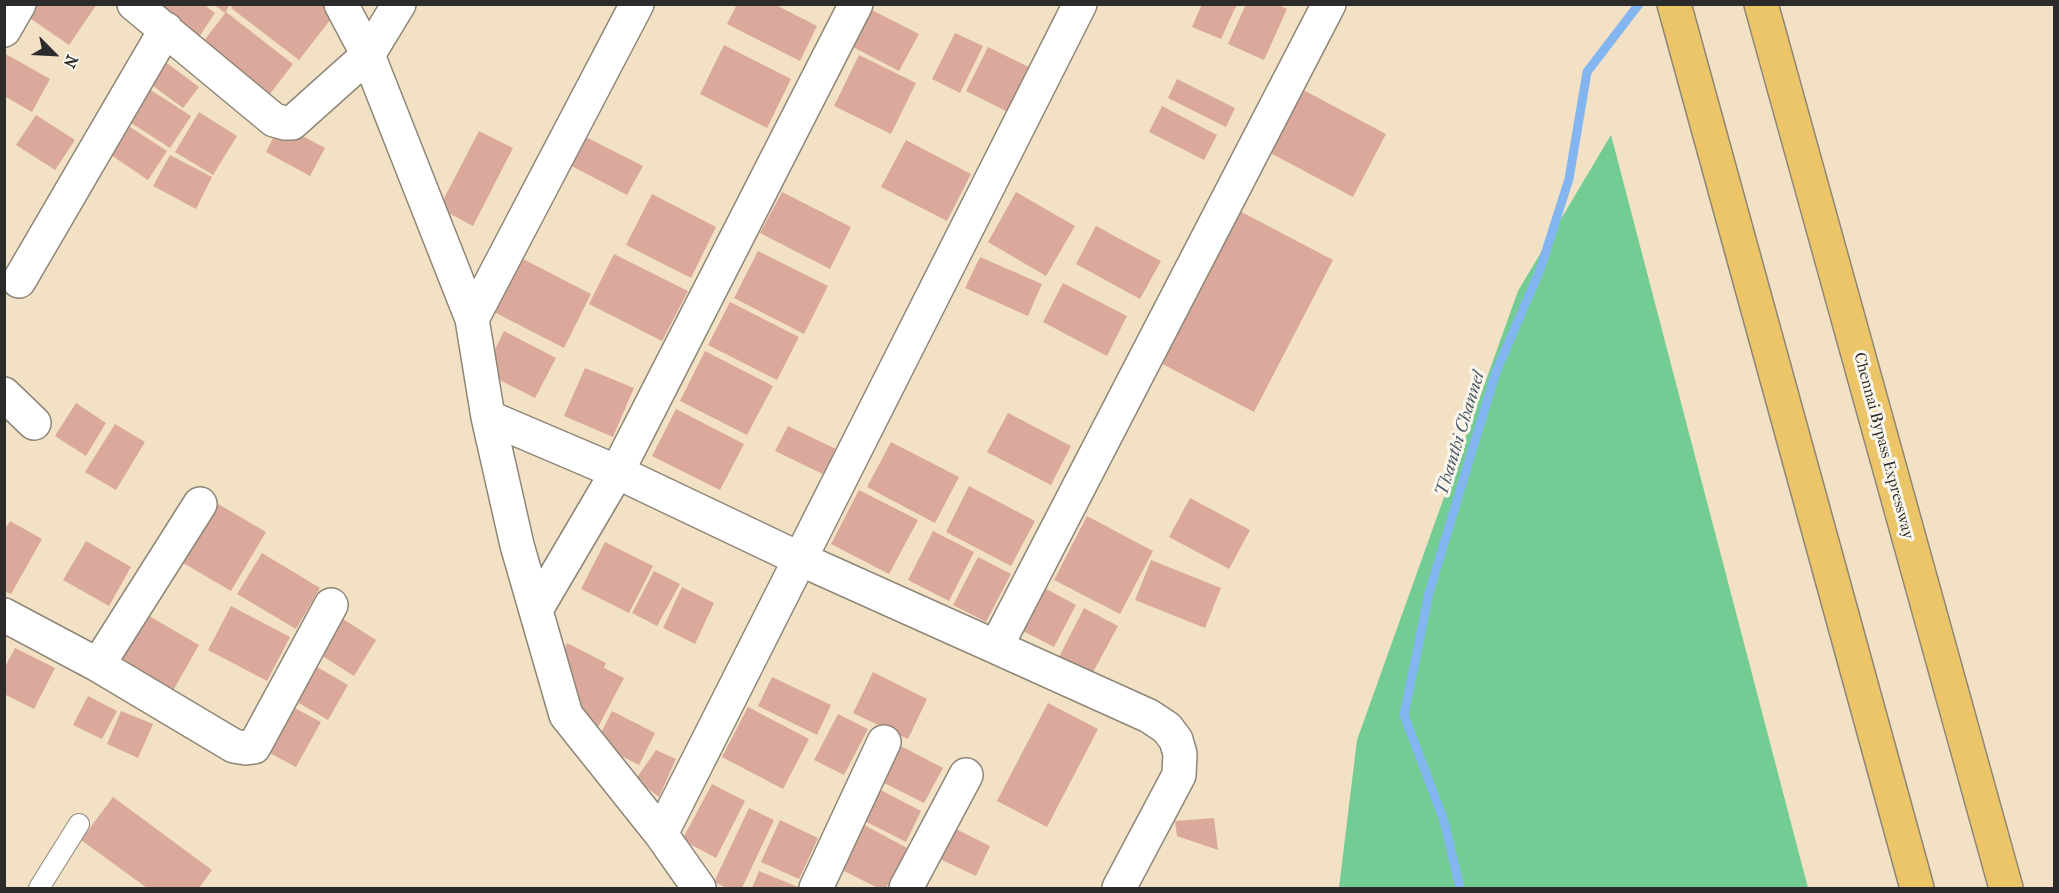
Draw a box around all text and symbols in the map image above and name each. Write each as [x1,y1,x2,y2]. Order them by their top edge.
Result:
north arrow [24,24,84,84]
text: N [60,52,82,71]
street label: Chennai Bypass Expressway [1849,351,1917,541]
water label: Thanthi Channel [1432,369,1490,499]

